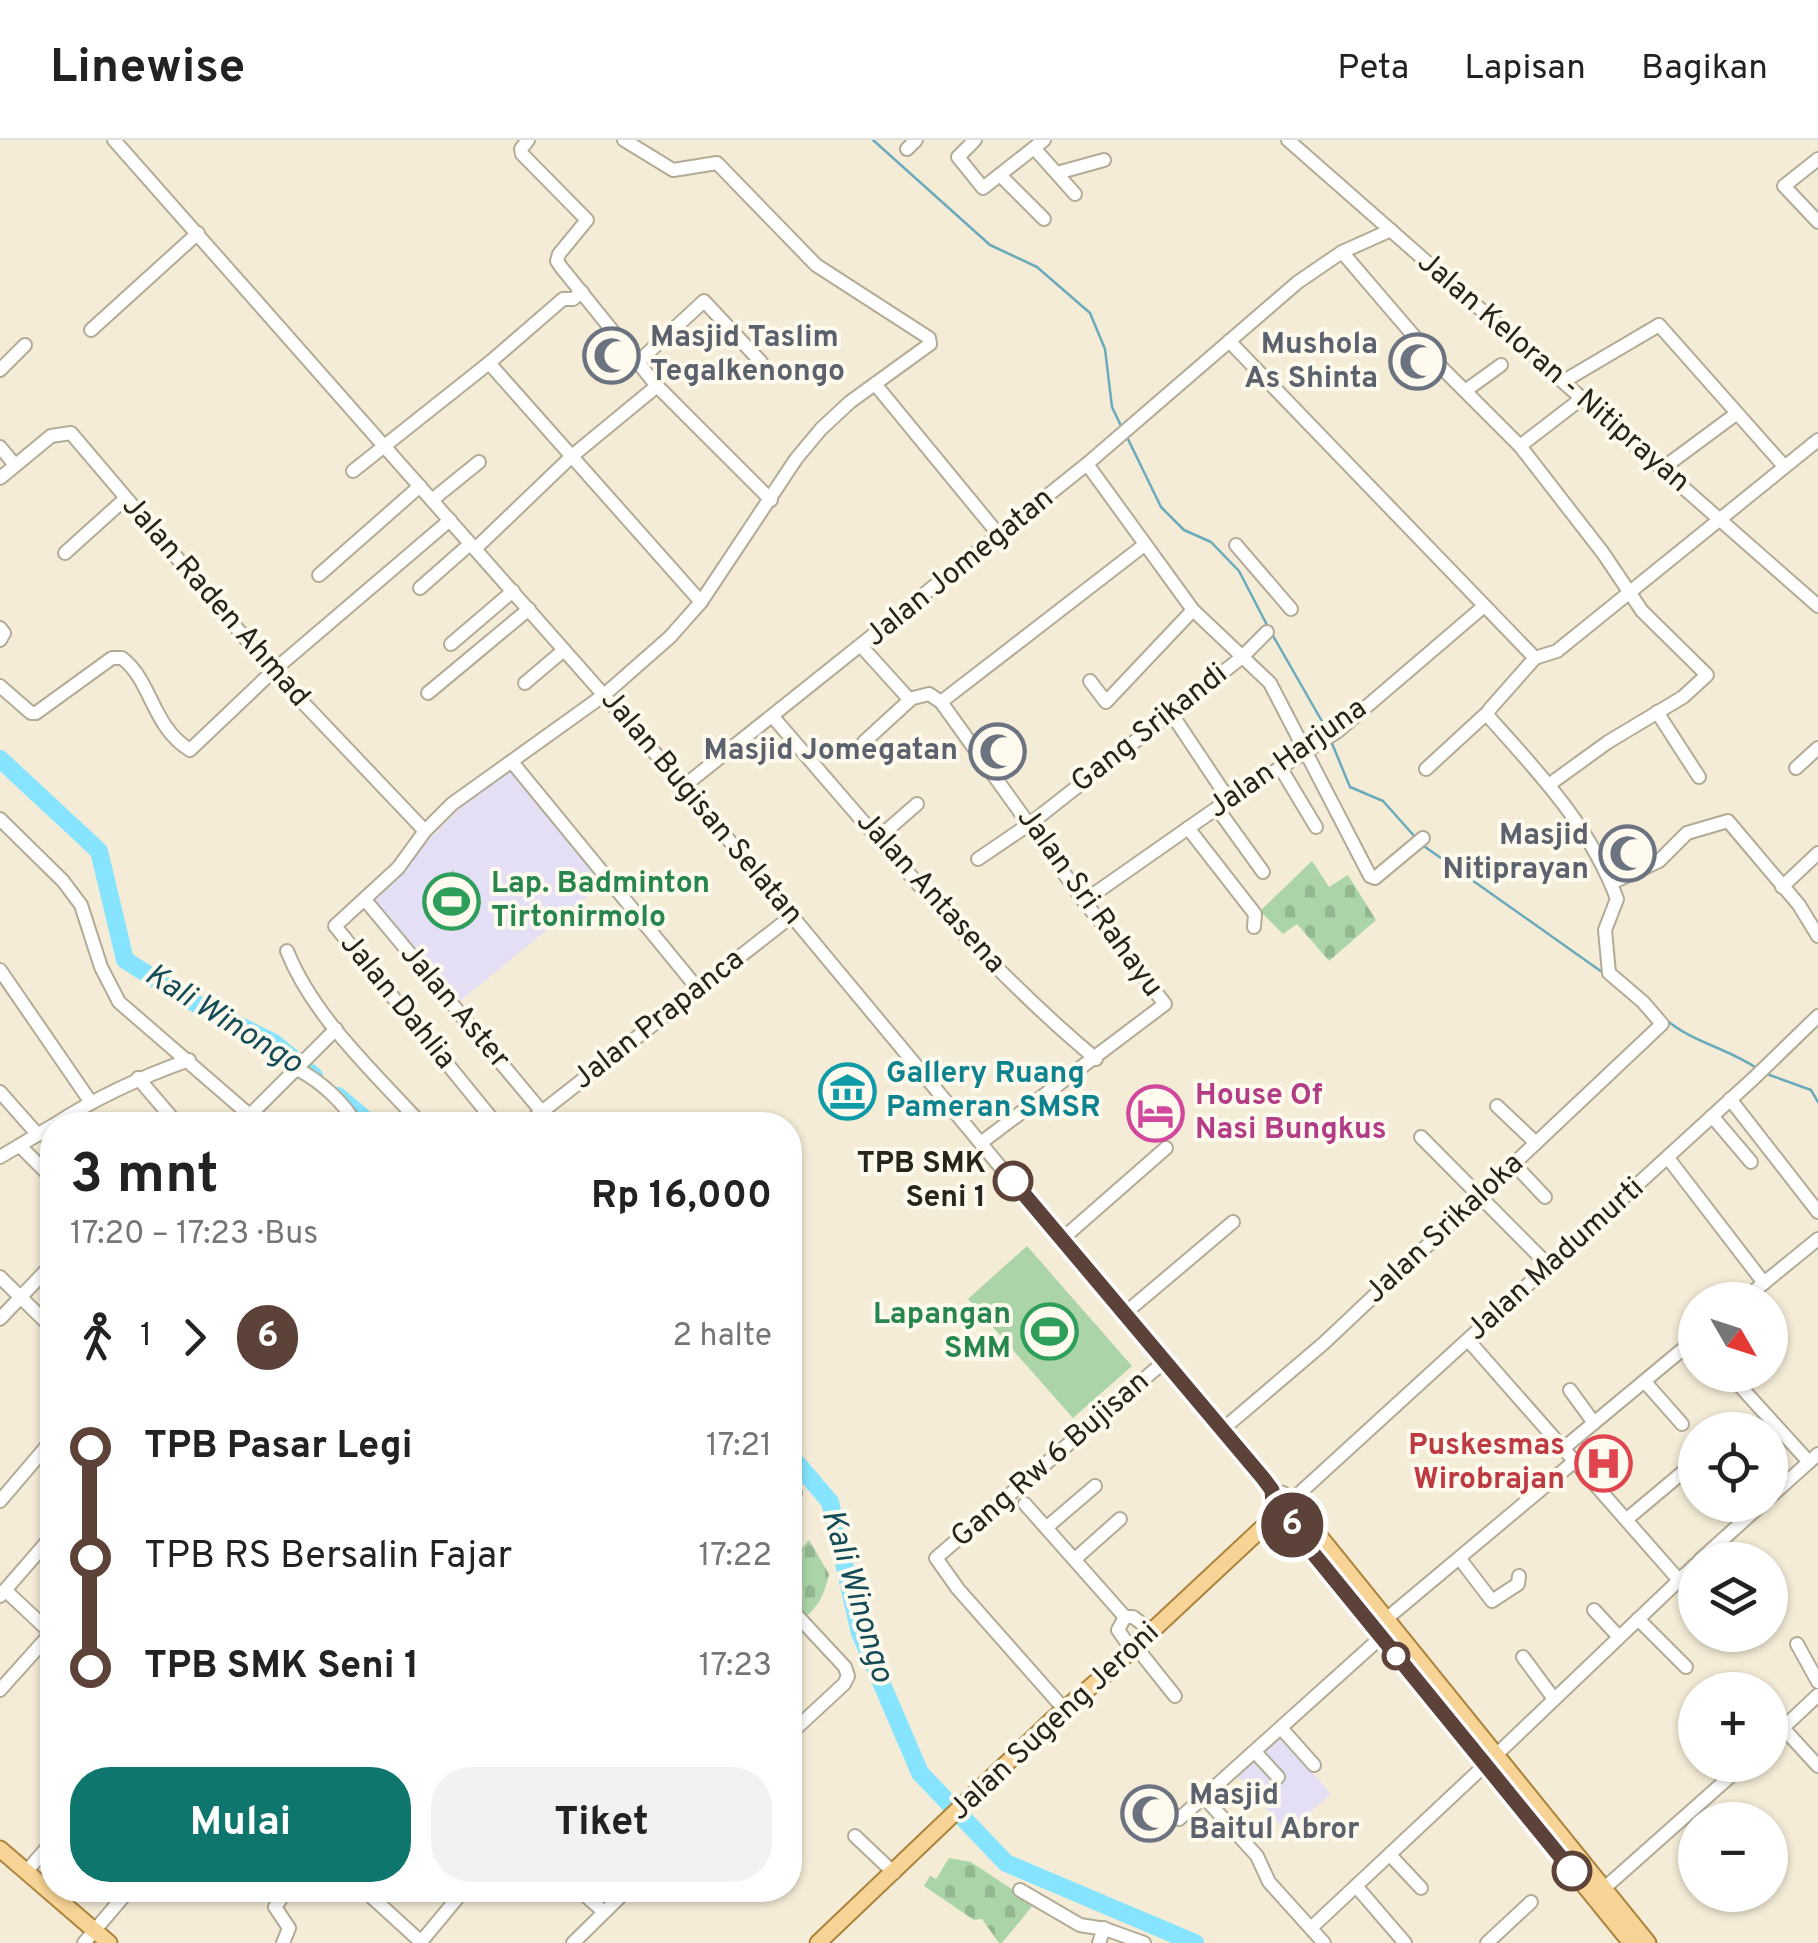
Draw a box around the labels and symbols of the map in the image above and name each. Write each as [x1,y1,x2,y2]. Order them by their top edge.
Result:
street label: Jalan Keloran - Nitiprayan [1409,245,1697,501]
place label: Masjid Taslim Tegalkenongo [650,320,845,391]
mosque icon: Masjid Taslim Tegalkenongo [581,325,641,385]
place label: Mushola As Shinta [1244,327,1378,398]
mosque icon: Mushola As Shinta [1387,332,1447,392]
street label: Jalan Jomegatan [858,481,1062,655]
street label: Jalan Raden Ahmad [113,489,317,715]
street label: Gang Srikandi [1064,656,1236,802]
street label: Jalan Bugisan Selatan [592,683,810,933]
street label: Jalan Harjuna [1201,691,1375,827]
mosque icon: Masjid Jomegatan [967,721,1027,781]
place label: Masjid Jomegatan [703,733,958,770]
street label: Jalan Sri Rahayu [1008,801,1170,1005]
street label: Jalan Antasena [847,804,1013,982]
place label: Masjid Nitiprayan [1443,818,1589,889]
mosque icon: Masjid Nitiprayan [1598,823,1658,883]
place label: Lap. Badminton Tirtonirmolo [491,866,710,937]
sports icon: Lap. Badminton Tirtonirmolo [422,871,482,931]
street label: Jalan Dahlia [331,927,463,1077]
street label: Jalan Aster [391,937,517,1077]
street label: Jalan Prapanca [566,942,752,1098]
water label: Kali Winongo [137,956,310,1085]
place label: Gallery Ruang Pameran SMSR [886,1056,1101,1127]
museum icon: Gallery Ruang Pameran SMSR [817,1061,877,1121]
place label: House Of Nasi Bungkus [1195,1078,1387,1149]
hotel icon: House Of Nasi Bungkus [1126,1083,1186,1143]
place label: TPB SMK Seni 1 [857,1146,986,1217]
street label: Jalan Srikaloka [1358,1146,1532,1312]
marker: TPB SMK Seni 1 [994,1162,1032,1200]
street label: Jalan Madumurti [1459,1170,1653,1350]
north arrow [1678,1282,1788,1392]
place label: Lapangan SMM [873,1297,1011,1368]
sports icon: Lapangan SMM [1020,1302,1080,1362]
street label: Gang Rw 6 Bujisan [944,1364,1158,1556]
place label: Puskesmas Wirobrajan [1408,1428,1565,1499]
hospital icon: Puskesmas Wirobrajan [1574,1433,1634,1493]
line badge: 6 [1260,1492,1324,1558]
water label: Kali Winongo [811,1505,902,1688]
street label: Jalan Sugeng Jeroni [942,1615,1168,1829]
unlabelled marker [1383,1643,1409,1669]
place label: Masjid Baitul Abror [1189,1778,1360,1849]
mosque icon: Masjid Baitul Abror [1120,1783,1180,1843]
unlabelled marker [1553,1852,1591,1890]

